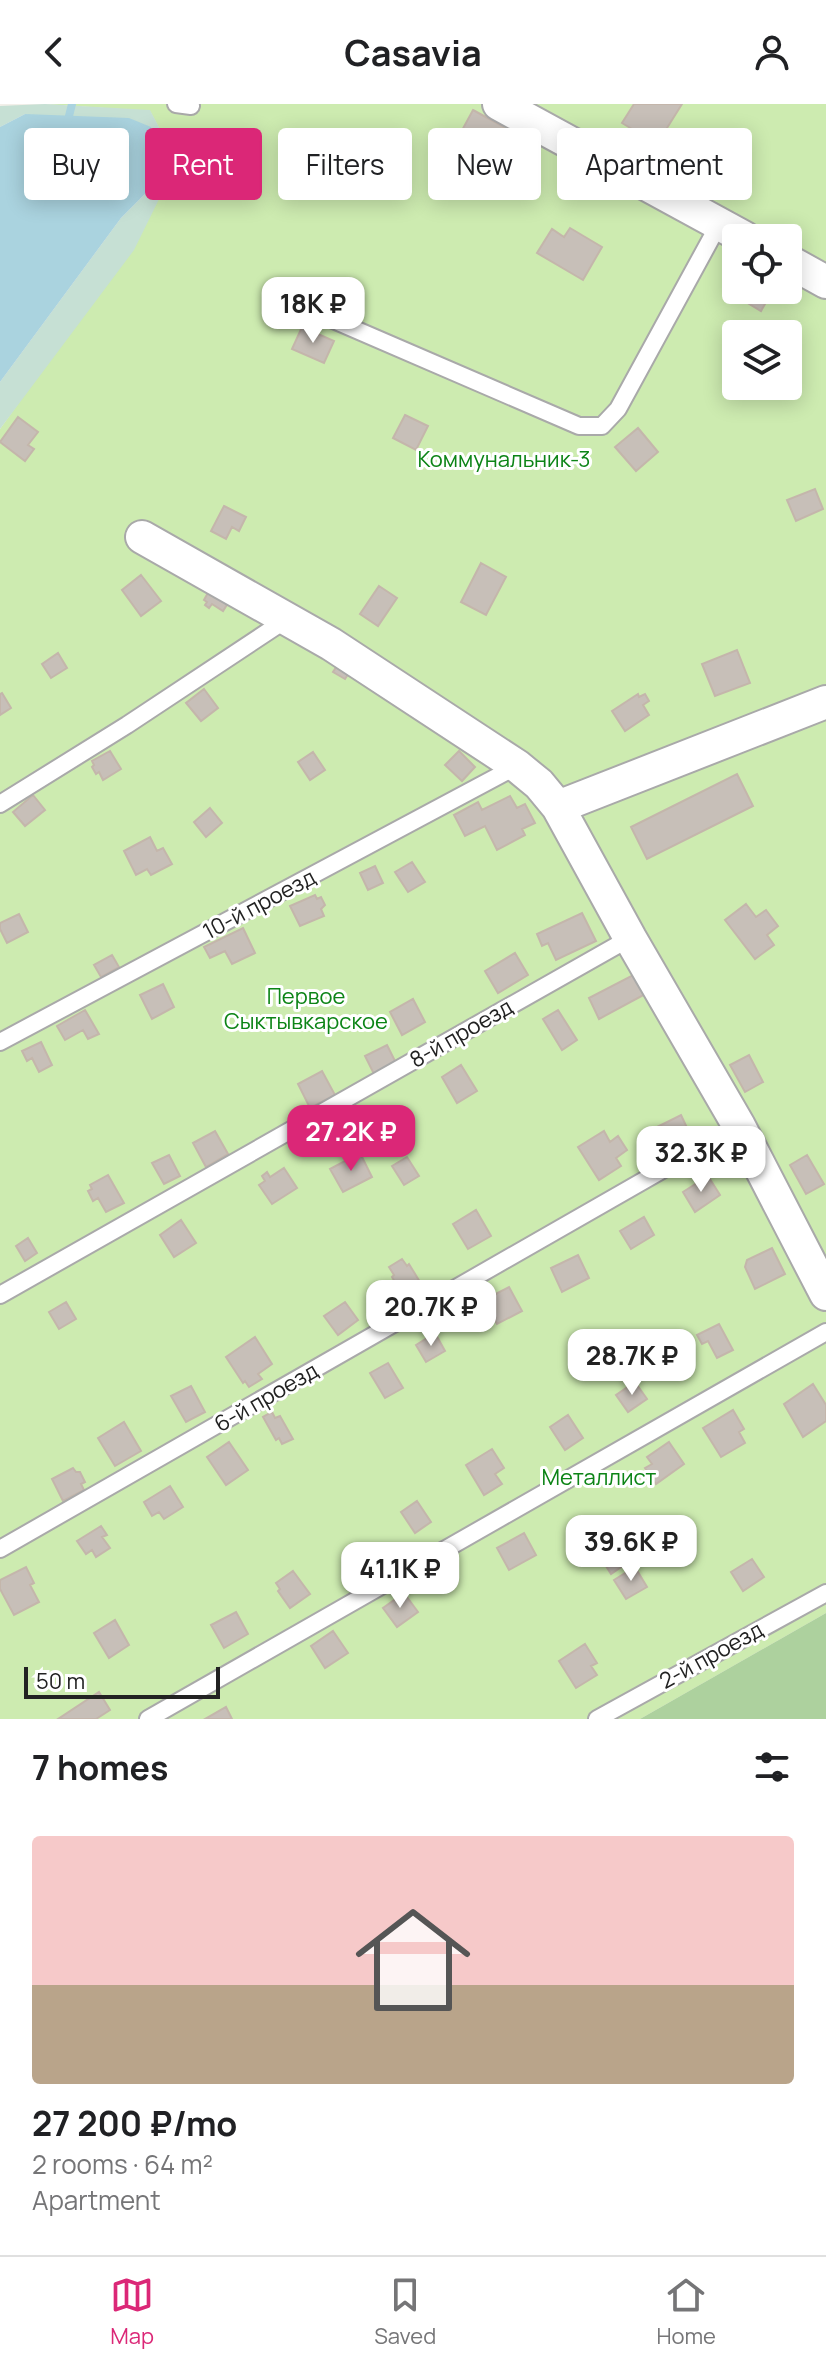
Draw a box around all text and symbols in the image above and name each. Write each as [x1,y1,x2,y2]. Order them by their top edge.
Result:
text: Casavia [344,28,482,77]
icon: back [32,30,76,74]
icon: person [750,30,794,74]
chip: Buy [24,128,129,200]
chip: Rent [145,128,262,200]
chip: Filters [278,128,412,200]
chip: New [428,128,541,200]
chip: Apartment [557,128,752,200]
map controls [722,224,802,400]
button: locate [722,224,802,304]
pin: 18K ₽ [257,277,369,345]
text: 18K ₽ [280,285,346,321]
button: layers [722,320,802,400]
park label: Коммунальник-3 [418,444,590,474]
street label: 10-й проезд [197,862,321,946]
park label: Первое Сыктывкарское [224,981,388,1036]
street label: 8-й проезд [404,991,518,1075]
pin: 27.2K ₽ [277,1105,425,1173]
text: 27.2K ₽ [305,1113,397,1149]
pin: 32.3K ₽ [627,1126,775,1194]
text: 32.3K ₽ [655,1134,747,1170]
pin: 20.7K ₽ [357,1280,505,1348]
text: 20.7K ₽ [384,1288,478,1324]
pin: 28.7K ₽ [558,1329,706,1397]
text: 28.7K ₽ [586,1337,678,1373]
street label: 6-й проезд [209,1355,323,1439]
park label: Металлист [542,1462,657,1492]
pin: 39.6K ₽ [557,1515,705,1583]
text: 39.6K ₽ [584,1523,678,1559]
pin: 41.1K ₽ [326,1542,474,1610]
text: 41.1K ₽ [359,1550,441,1586]
street label: 2-й проезд [654,1614,768,1696]
scale bar [24,1663,220,1699]
text: 50 m [36,1666,85,1696]
text: 7 homes [32,1744,168,1790]
icon: filters [750,1745,794,1789]
icon: home [341,1888,485,2032]
text: 27 200 ₽/mo [32,2100,237,2146]
text: 2 rooms · 64 m² [32,2146,213,2182]
text: Apartment [32,2182,161,2218]
tab: Map [110,2273,154,2351]
tab: Saved [374,2273,436,2351]
tab: Home [656,2273,716,2351]

